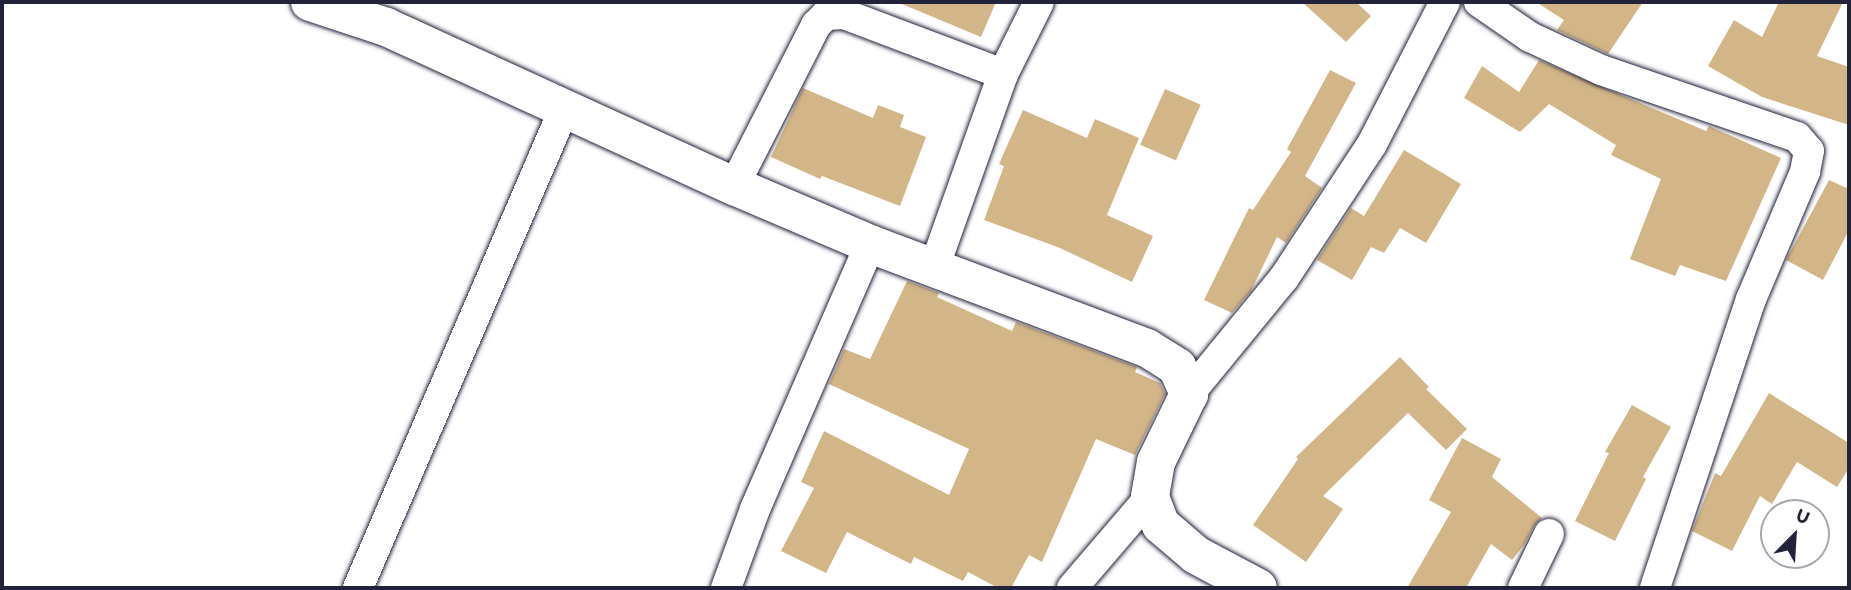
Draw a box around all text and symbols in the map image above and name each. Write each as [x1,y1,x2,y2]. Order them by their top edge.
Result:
north arrow [1760,499,1830,569]
text: U [1792,503,1813,529]

